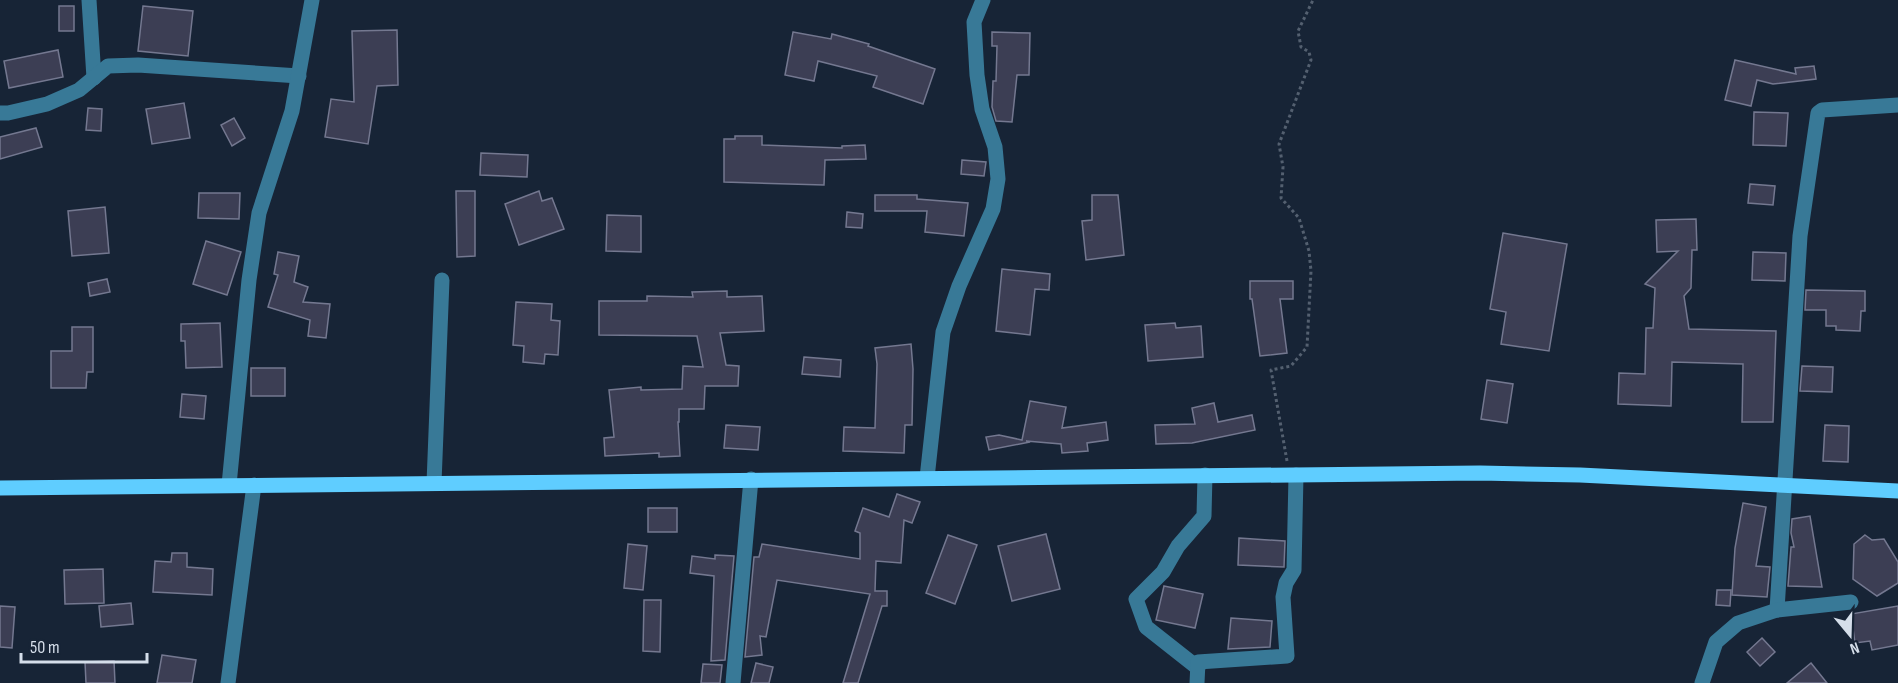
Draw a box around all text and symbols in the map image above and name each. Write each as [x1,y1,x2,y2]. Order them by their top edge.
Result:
north arrow [1820,605,1880,665]
scale bar [21,626,147,664]
text: 50 m [30,637,60,658]
text: N [1847,637,1862,658]

